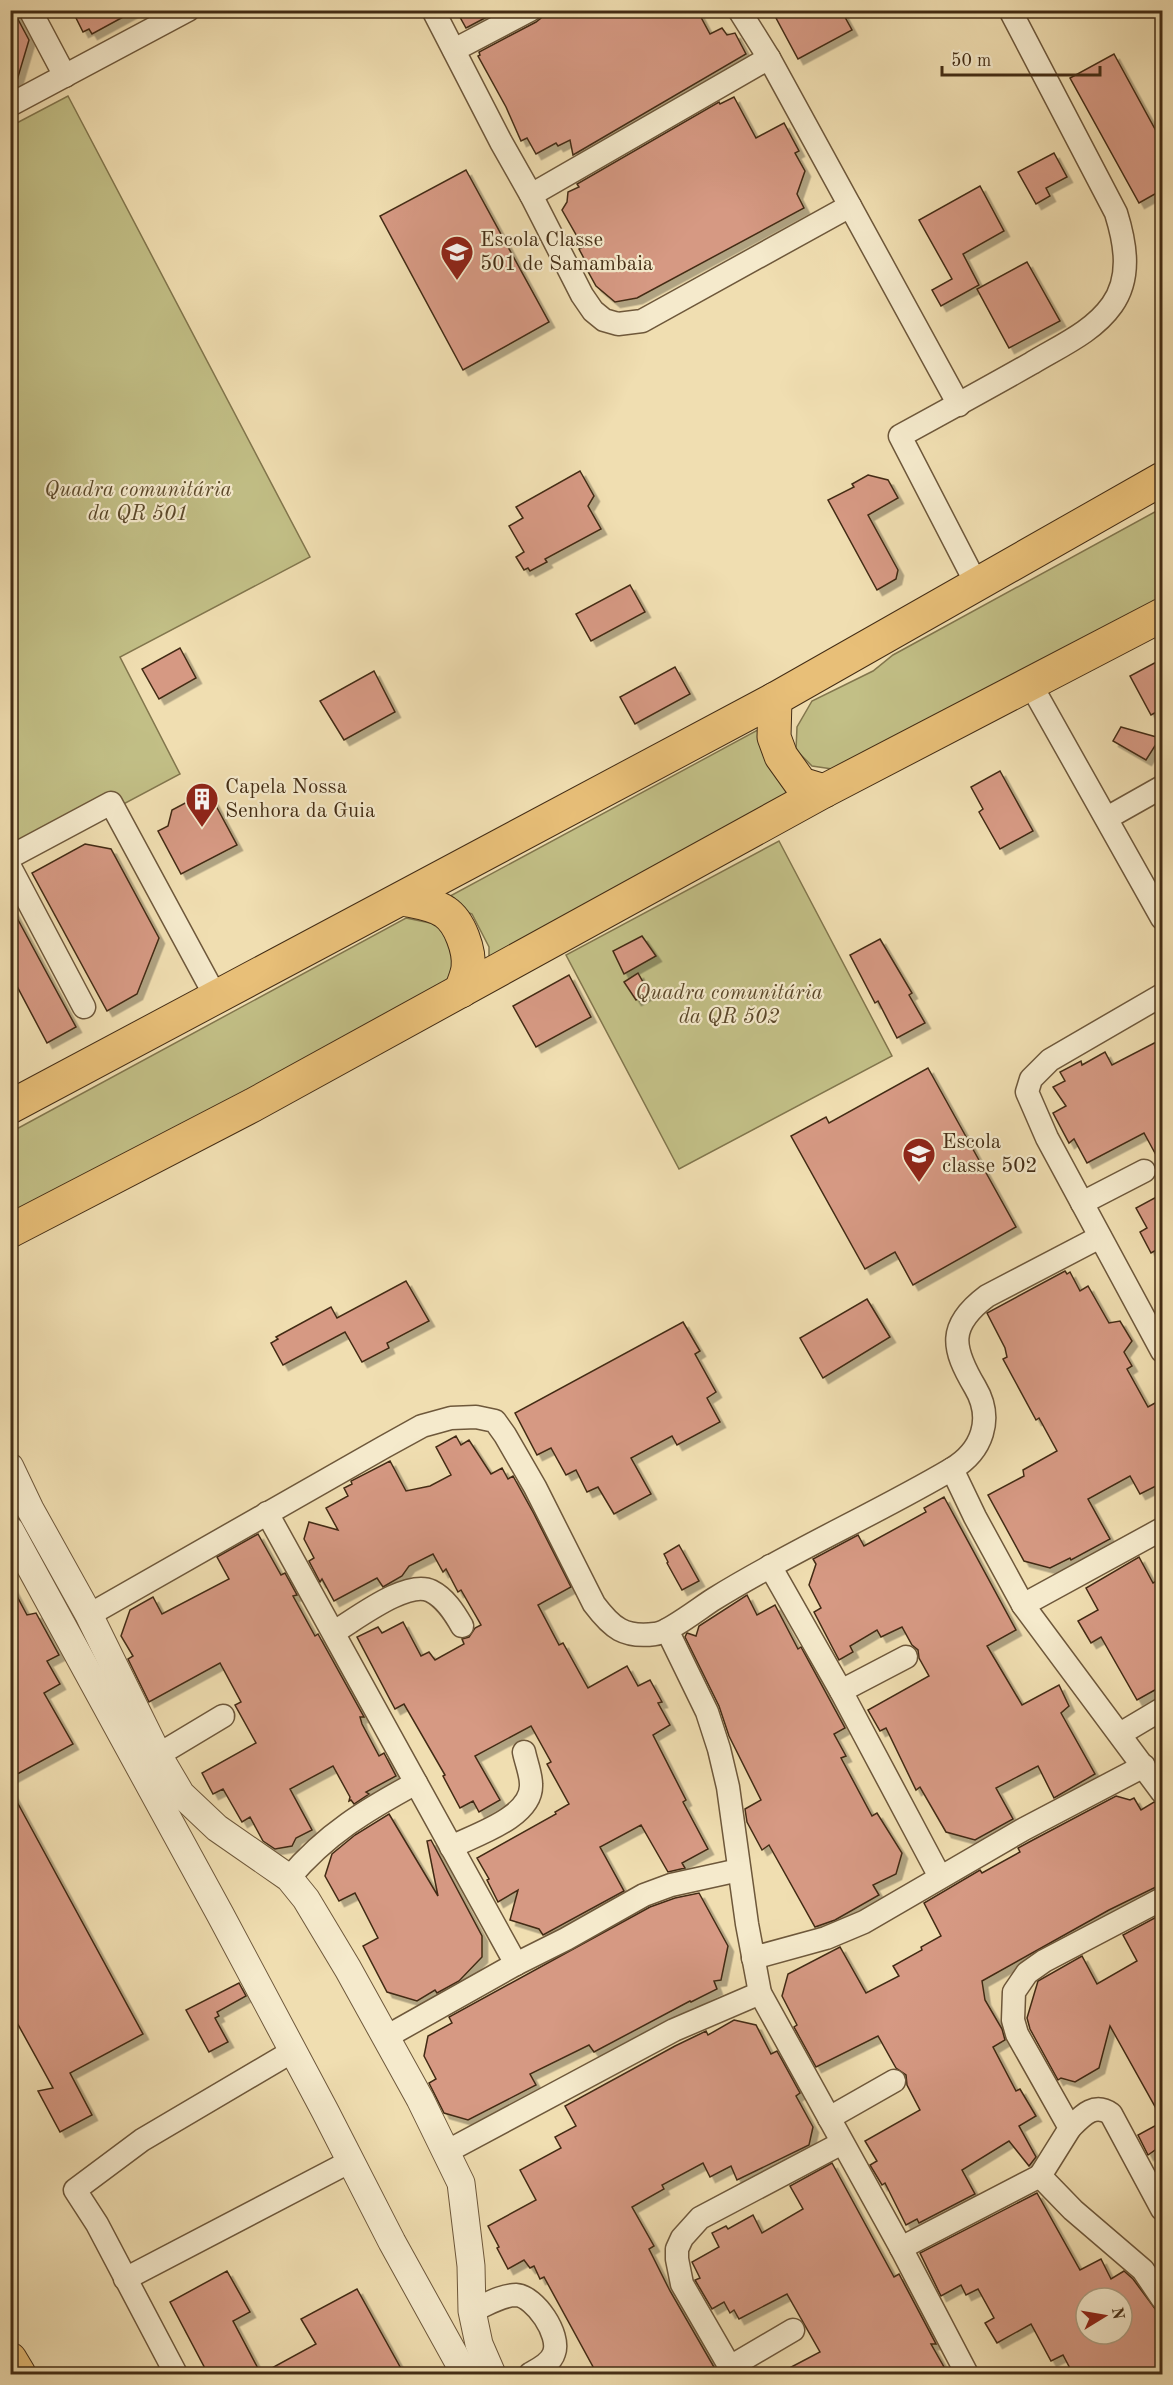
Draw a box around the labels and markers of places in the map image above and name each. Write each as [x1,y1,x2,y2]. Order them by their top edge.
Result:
place label: Escola Classe 501 de Samambaia [480,230,653,275]
school or university icon: Escola Classe 501 de Samambaia [439,234,475,281]
place label: Capela Nossa Senhora da Guia [225,777,375,822]
building icon: Capela Nossa Senhora da Guia [184,781,220,828]
place label: Escola classe 502 [942,1132,1038,1177]
school or university icon: Escola classe 502 [901,1136,937,1183]

